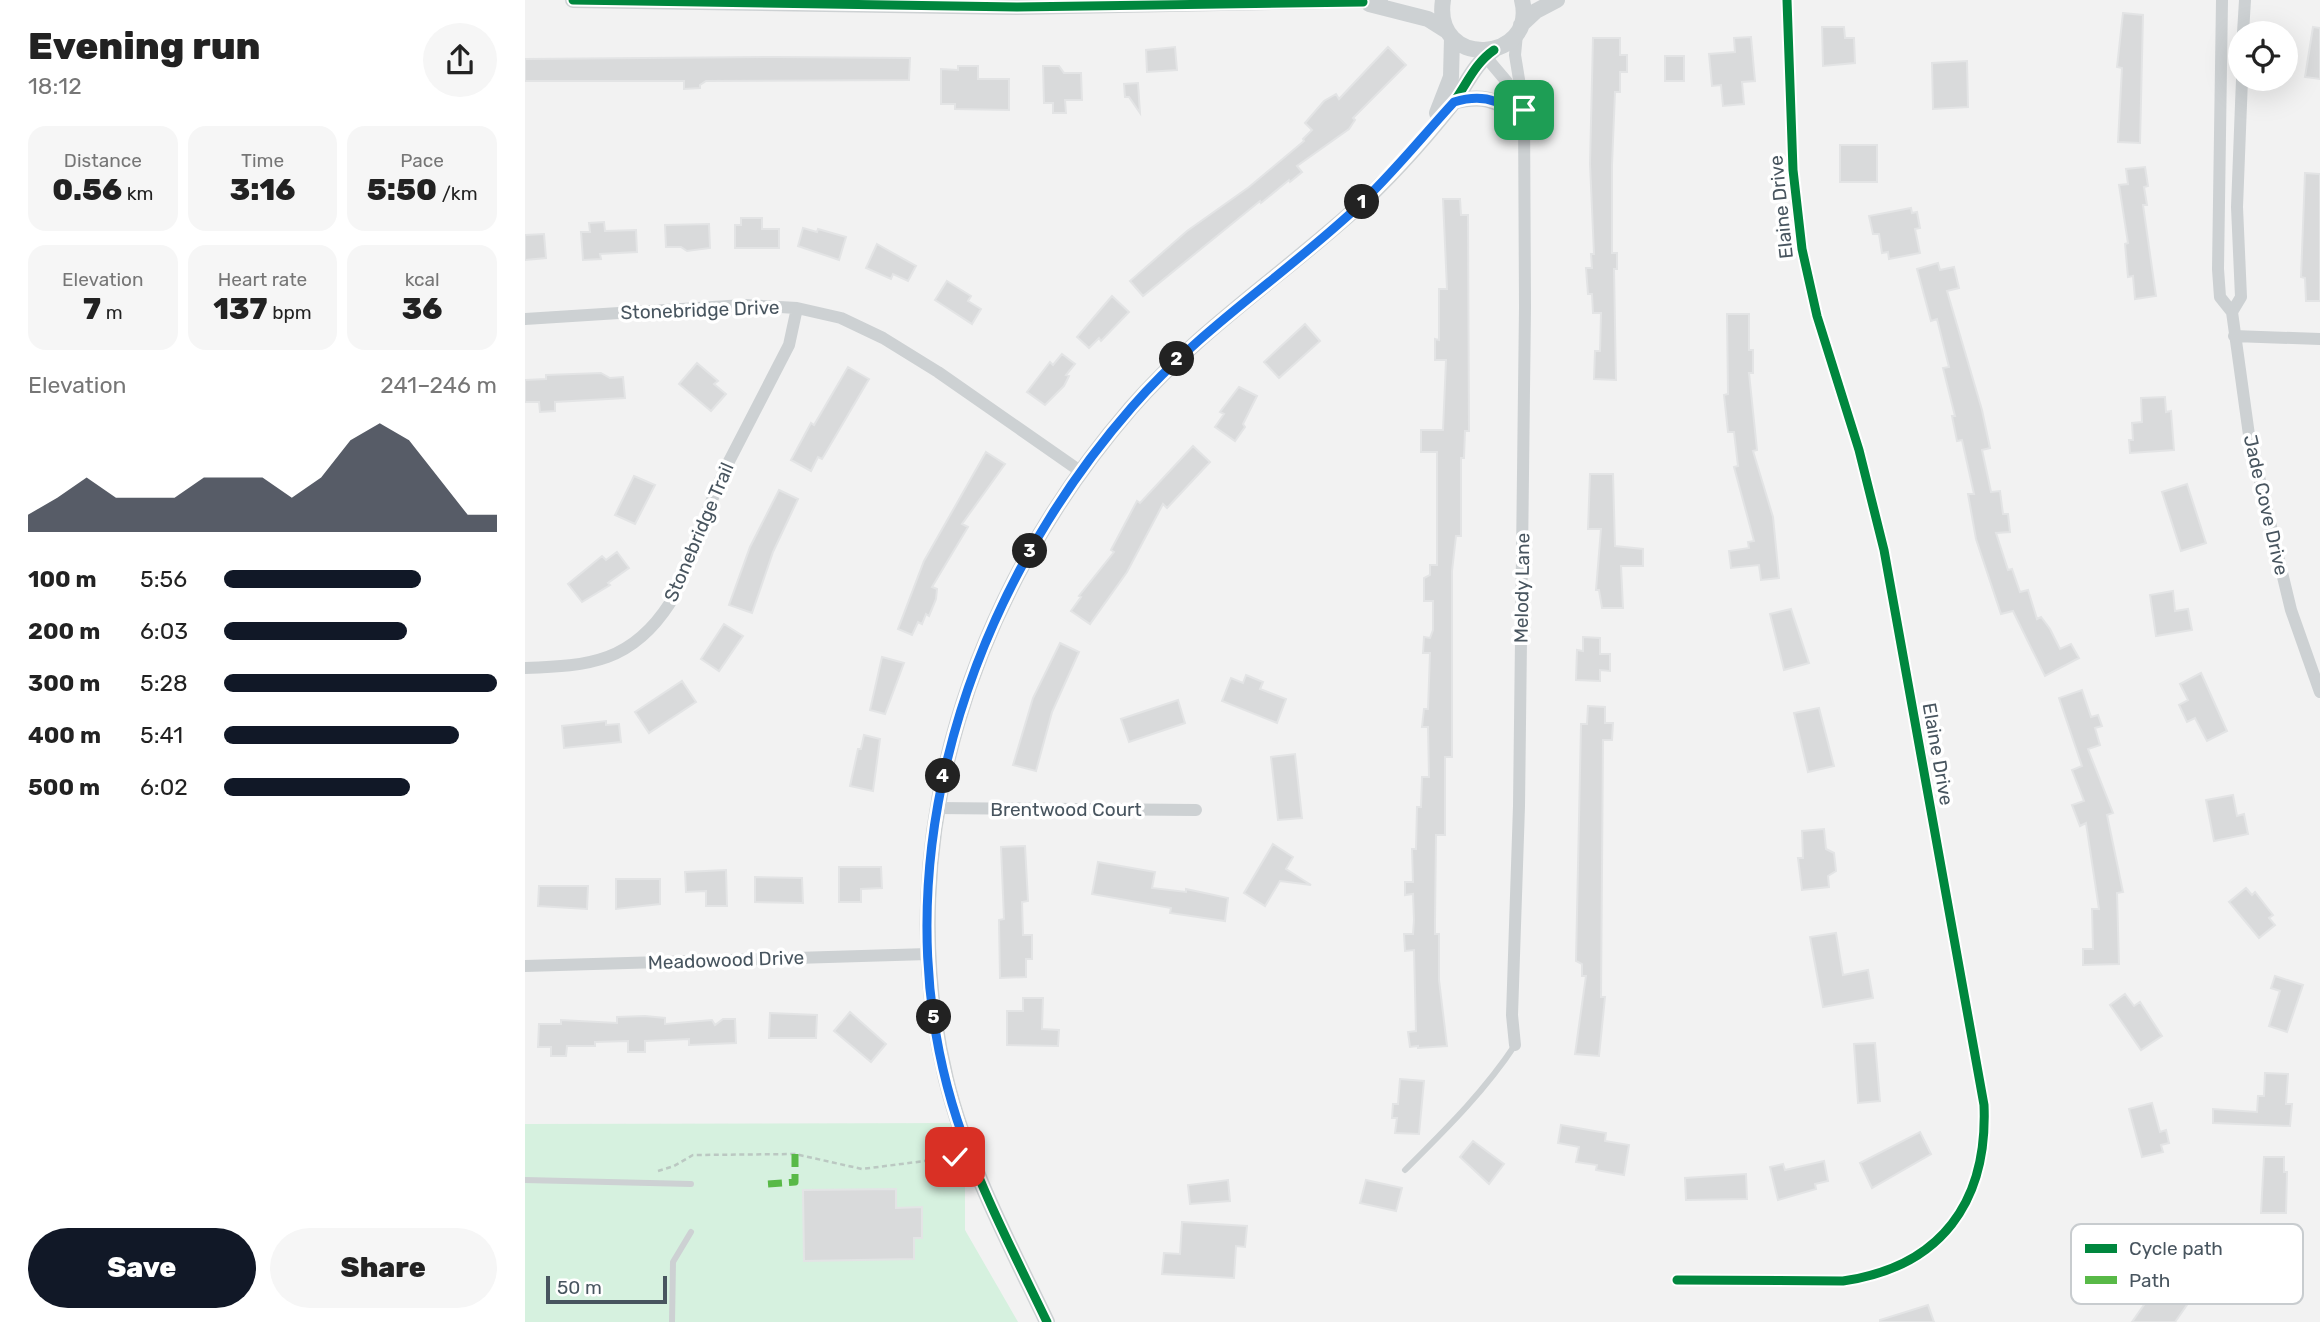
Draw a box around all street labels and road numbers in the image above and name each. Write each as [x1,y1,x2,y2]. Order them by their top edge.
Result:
street label: Elaine Drive [1764,154,1798,260]
street label: Stonebridge Drive [620,296,780,324]
street label: Jade Cove Drive [2239,433,2293,577]
street label: Stonebridge Trail [659,459,739,605]
street label: Melody Lane [1510,533,1534,643]
street label: Elaine Drive [1918,701,1958,807]
street label: Brentwood Court [990,798,1142,821]
street label: Meadowood Drive [647,946,805,974]

